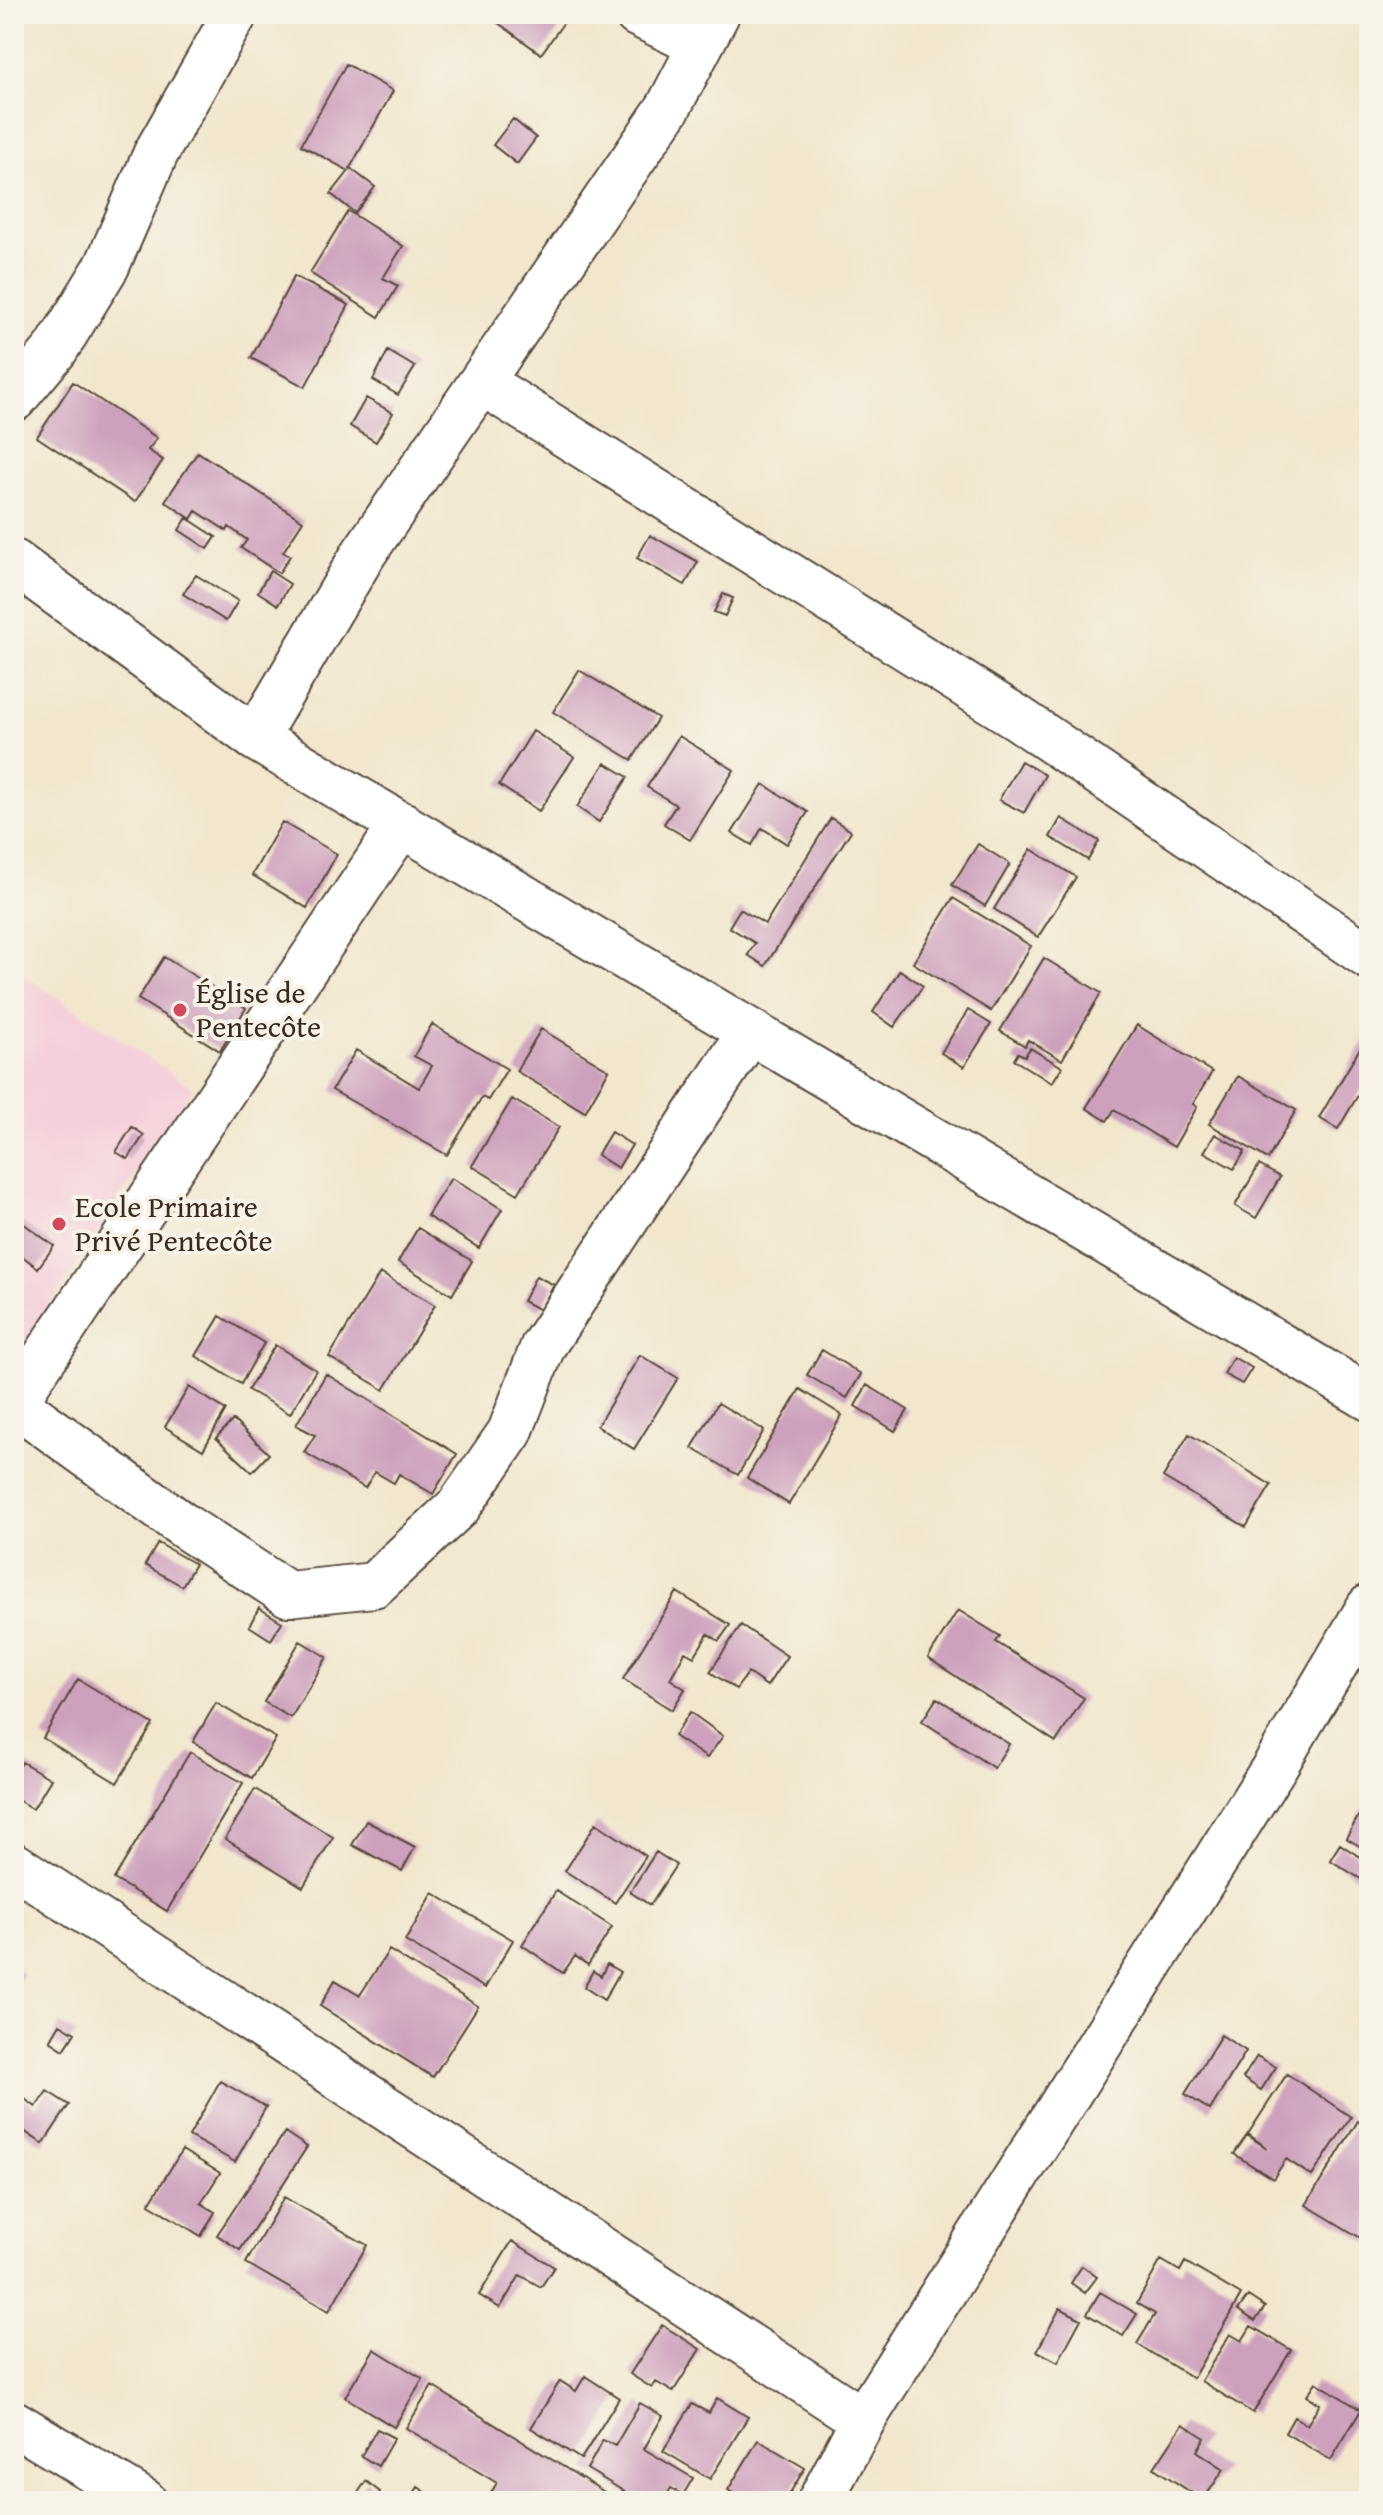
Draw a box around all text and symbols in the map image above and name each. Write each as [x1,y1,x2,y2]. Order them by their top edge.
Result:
place label: Église de Pentecôte [196,970,321,1048]
marker: Église de Pentecôte [171,1001,189,1019]
place label: Ecole Primaire Privé Pentecôte [75,1184,273,1262]
marker: Ecole Primaire Privé Pentecôte [50,1215,68,1233]

